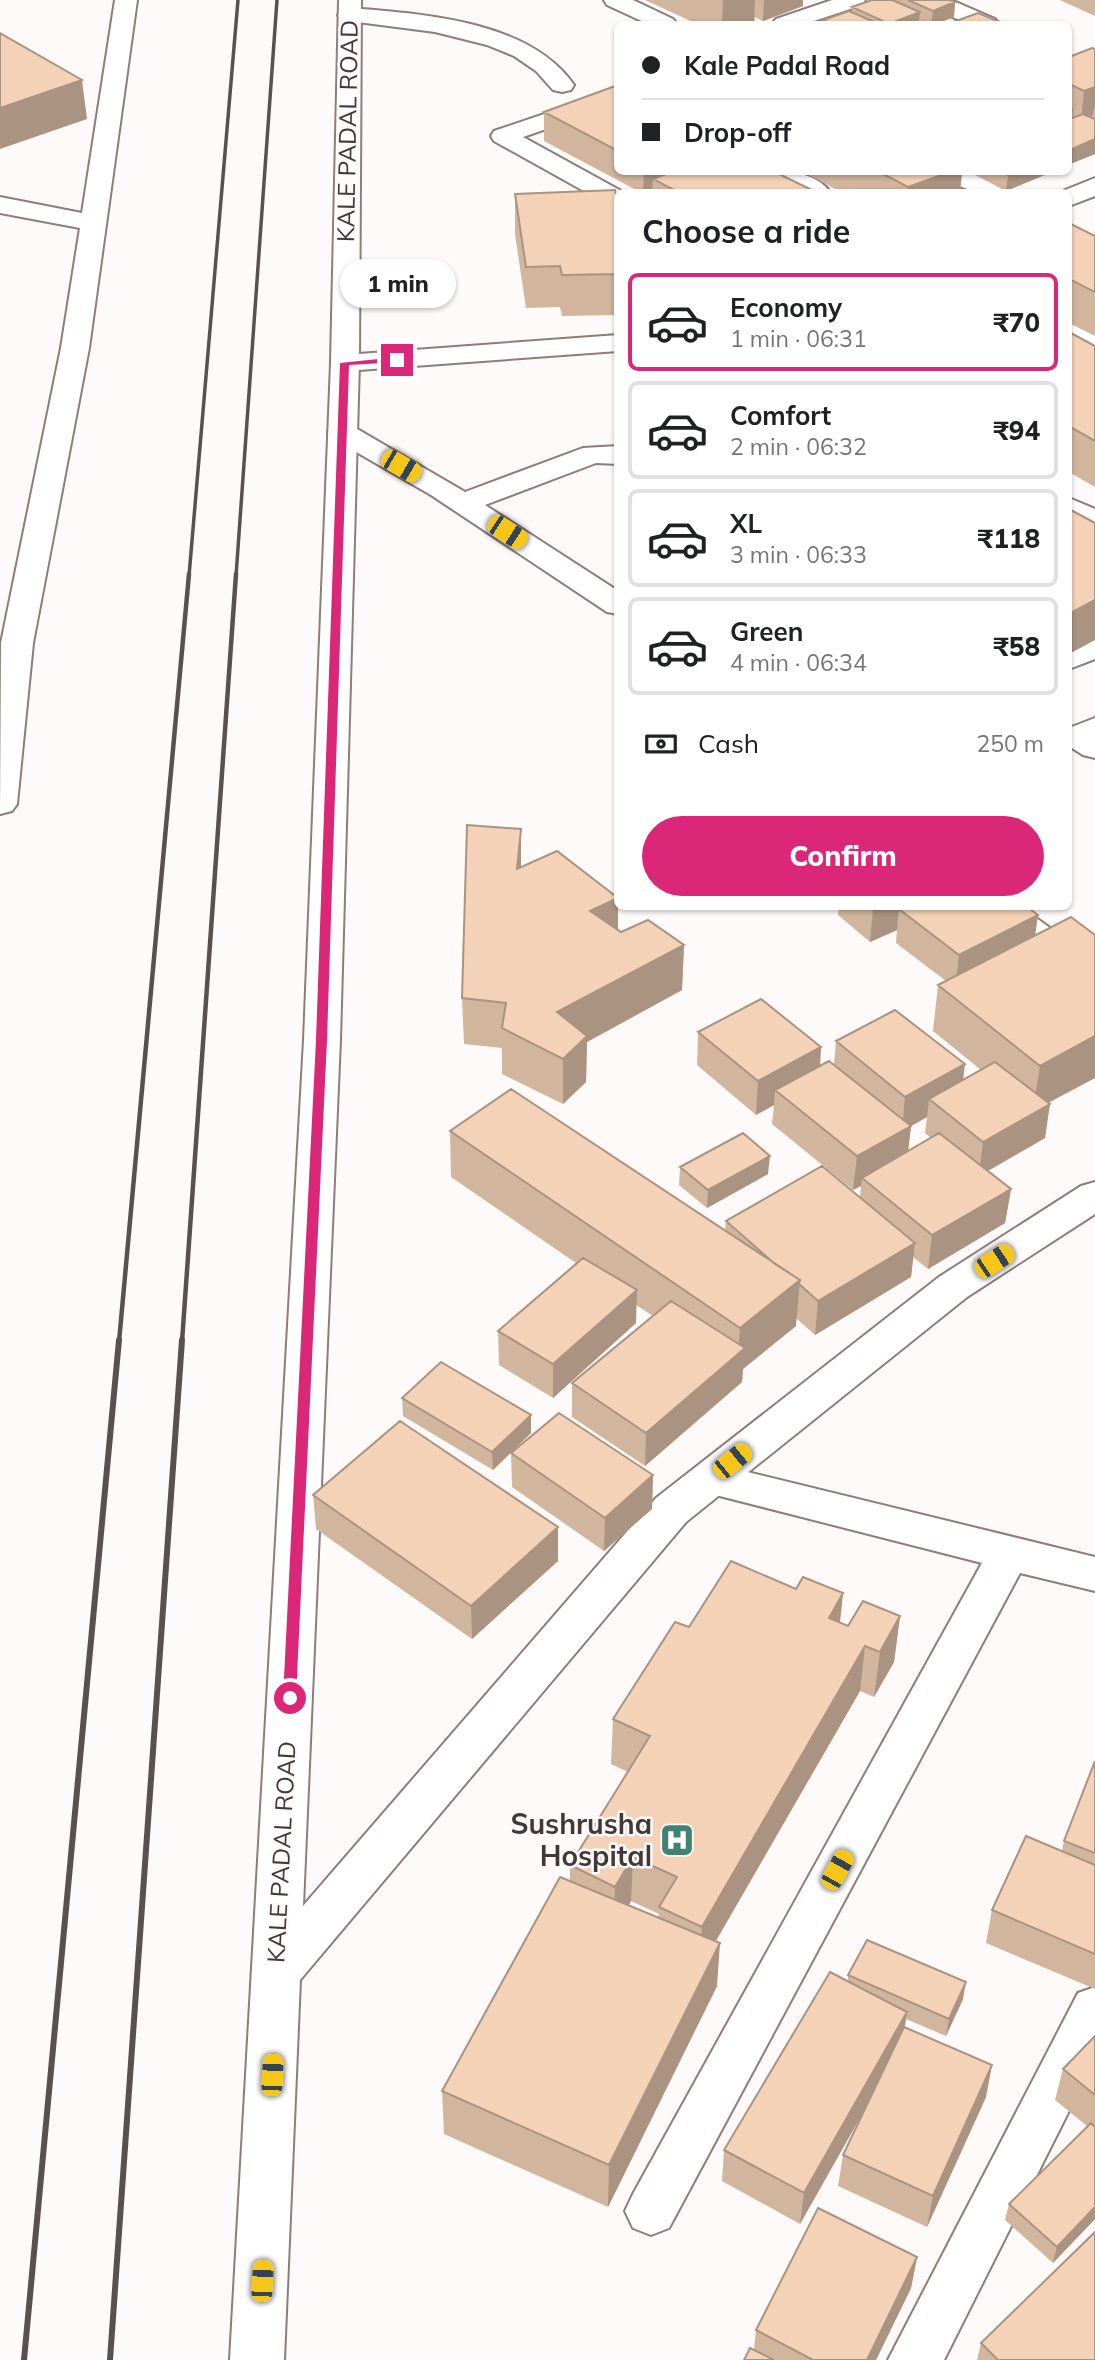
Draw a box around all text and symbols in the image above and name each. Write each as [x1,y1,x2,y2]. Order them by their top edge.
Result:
street label: KALE PADAL ROAD [330,20,364,242]
text: Kale Padal Road [684,49,890,82]
text: Drop-off [684,116,791,149]
text: Choose a ride [642,211,850,251]
callout: 1 min [339,258,455,308]
text: 1 min [367,269,429,298]
icon: car [646,291,709,354]
text: Economy [730,291,842,324]
text: ₹70 [993,306,1040,339]
text: 1 min · 06:31 [730,324,867,353]
route end [381,344,413,376]
icon: car [646,399,709,462]
text: Comfort [730,399,831,432]
text: ₹94 [993,414,1040,447]
text: 2 min · 06:32 [730,432,867,461]
car [378,446,425,486]
icon: car [646,507,709,570]
text: XL [730,507,762,540]
car [484,512,531,552]
text: ₹118 [978,522,1040,555]
text: 3 min · 06:33 [730,540,867,569]
icon: car [646,615,709,678]
text: Green [730,615,803,648]
text: ₹58 [993,630,1040,663]
text: 4 min · 06:34 [730,648,867,677]
icon: cash [642,725,680,763]
text: Cash [698,727,759,760]
text: 250 m [976,729,1044,758]
button: Confirm [642,816,1044,896]
car [971,1241,1018,1281]
car [710,1440,755,1482]
route start [274,1682,306,1714]
street label: KALE PADAL ROAD [260,1740,302,1964]
place label: Sushrusha Hospital [510,1806,652,1873]
hospital icon: Sushrusha Hospital [658,1821,696,1859]
car [818,1847,857,1893]
car [261,2053,284,2097]
car [251,2259,274,2303]

